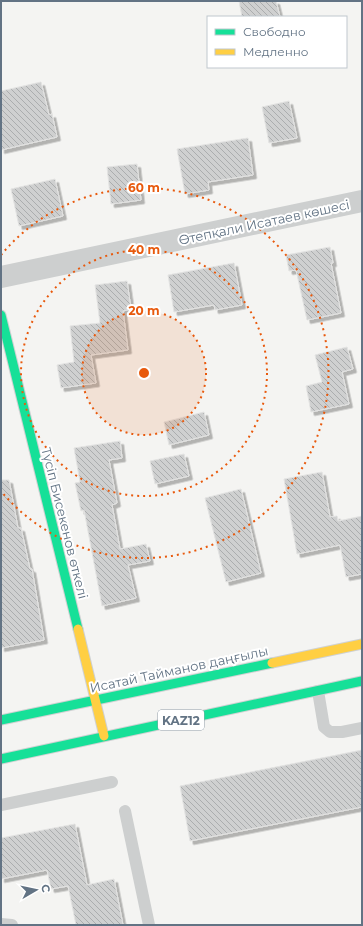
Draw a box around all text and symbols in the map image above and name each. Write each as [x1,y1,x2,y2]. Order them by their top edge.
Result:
legend [207,16,347,68]
text: Свободно [243,24,306,39]
text: Медленно [243,44,309,59]
text: 60 m [128,180,160,195]
street label: Өтепқали Исатаев көшесі [177,196,351,248]
text: 40 m [128,242,160,257]
text: 20 m [128,303,160,318]
centre of rings [137,366,151,380]
street label: Түсіп Бисекенов өткелі [38,445,92,601]
street label: Исатай Тайманов даңғылы [88,642,270,696]
road number: KAZ12 [158,710,204,730]
north arrow [16,870,56,910]
text: С [38,883,53,893]

